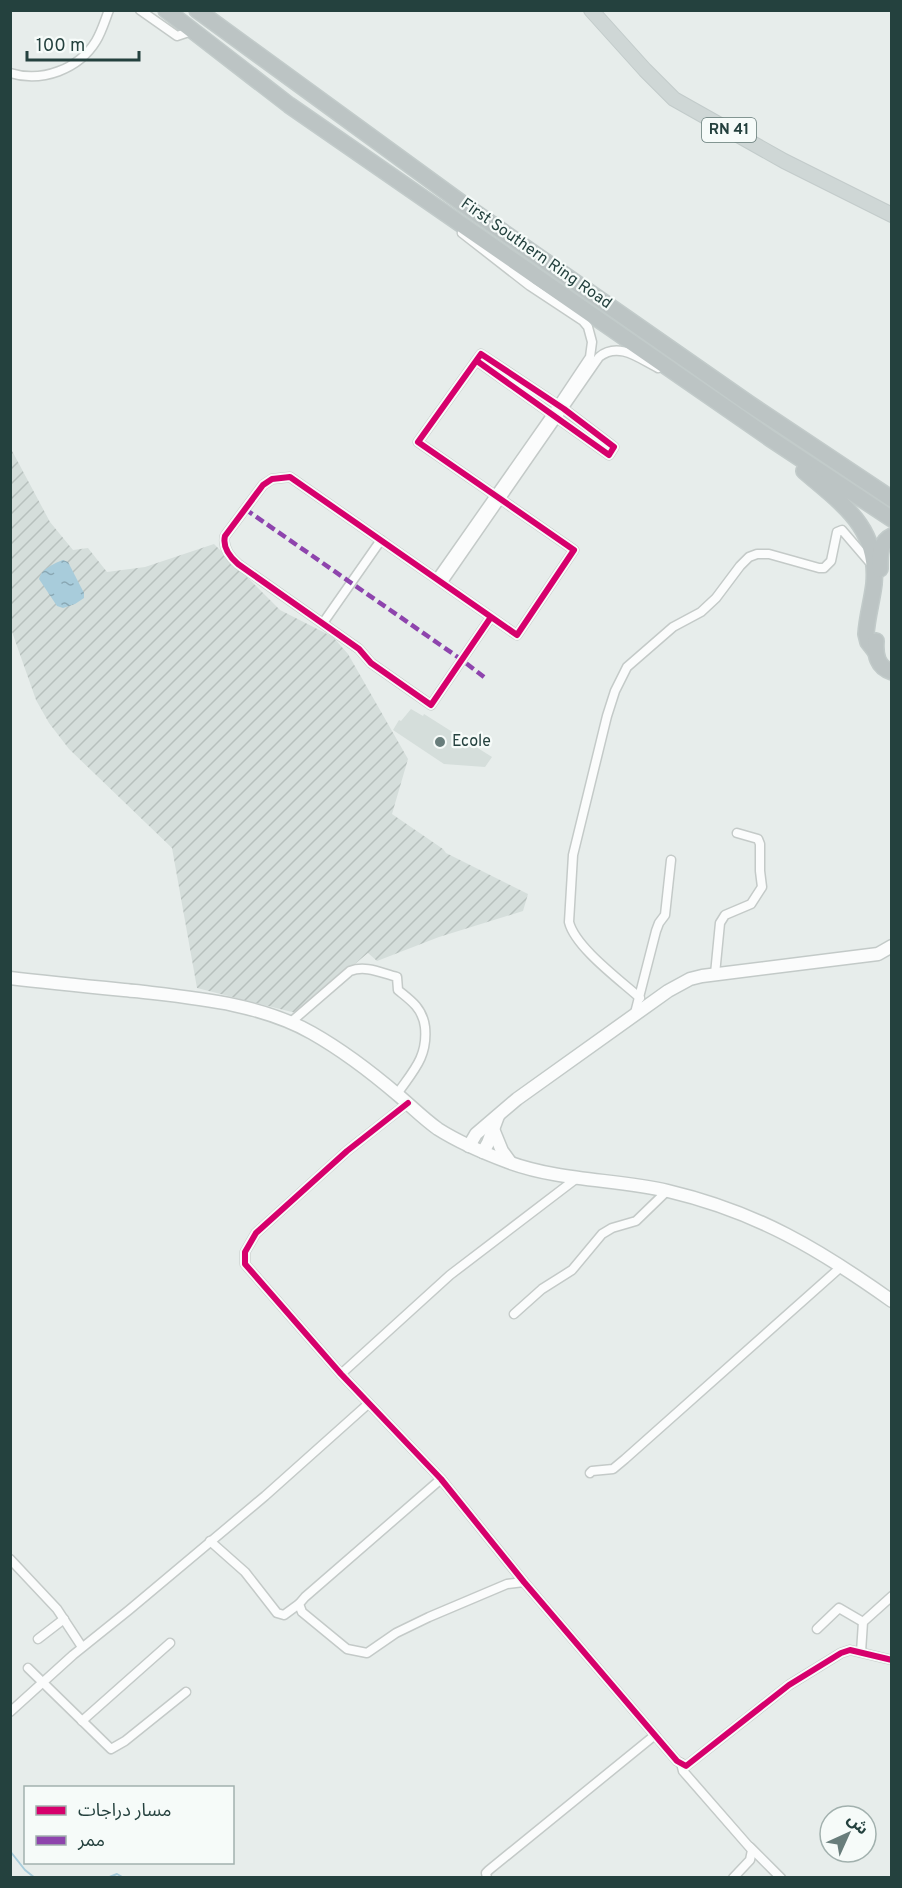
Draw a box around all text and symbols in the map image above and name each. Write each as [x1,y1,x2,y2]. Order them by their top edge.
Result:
scale bar [27,24,140,62]
text: 100 m [36,35,85,58]
road number: RN 41 [702,118,756,142]
street label: First Southern Ring Road [457,194,615,314]
place label: Ecole [452,732,491,752]
marker: Ecole [433,735,447,749]
legend [24,1786,234,1864]
text: مسار دراجات [78,1800,172,1823]
north arrow [818,1804,878,1864]
text: ش [842,1810,872,1840]
text: ممر [77,1830,105,1853]

